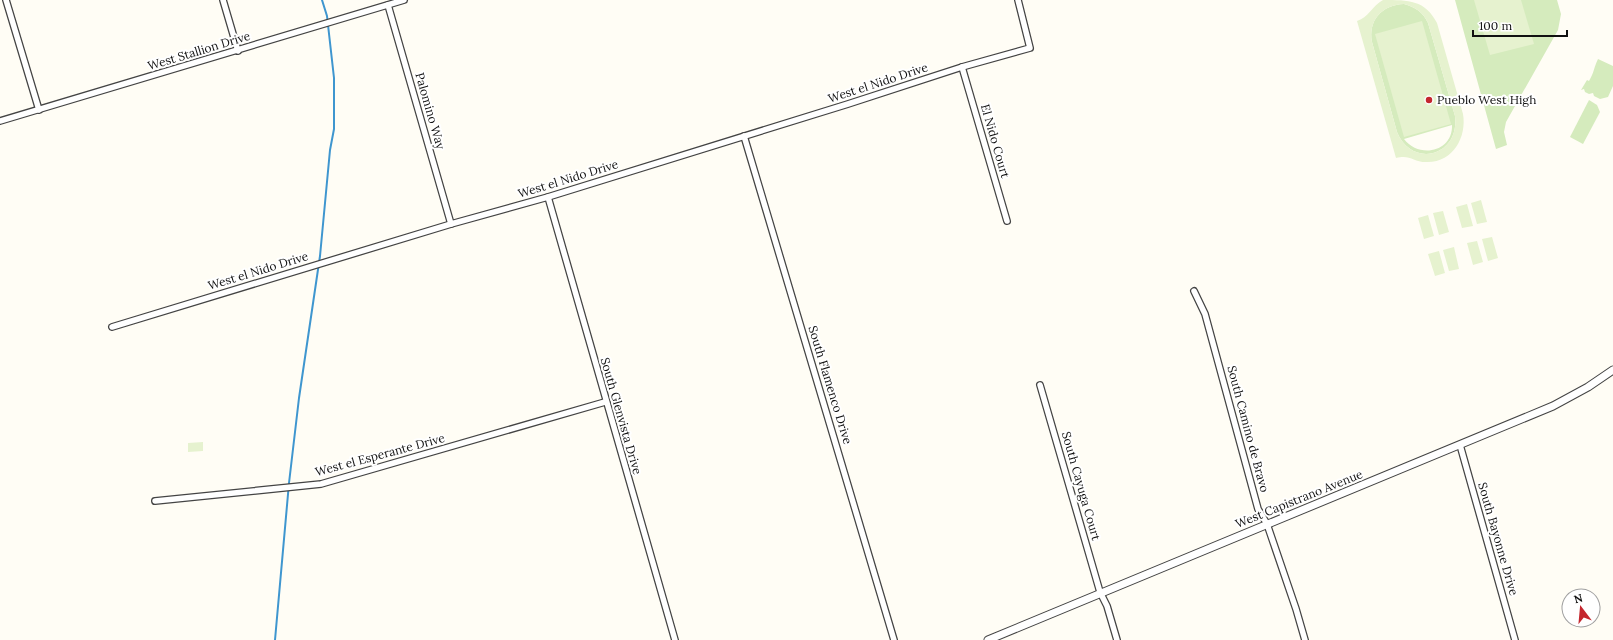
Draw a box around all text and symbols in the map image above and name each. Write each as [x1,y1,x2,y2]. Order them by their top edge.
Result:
scale bar [1473,12,1567,38]
text: 100 m [1479,18,1512,33]
street label: West Stallion Drive [146,28,252,73]
street label: West el Nido Drive [826,59,930,106]
street label: Palomino Way [412,71,449,152]
place label: Pueblo West High [1437,92,1536,107]
marker: Pueblo West High [1424,95,1434,105]
street label: El Nido Court [978,102,1013,180]
street label: West el Nido Drive [516,156,620,201]
street label: West el Nido Drive [206,248,310,293]
street label: South Flamenco Drive [805,324,856,446]
street label: South Glenvista Drive [598,356,645,477]
street label: South Camino de Bravo [1224,364,1273,494]
street label: West el Esperante Drive [313,430,447,479]
street label: South Cayuga Court [1059,430,1104,542]
street label: West Capistrano Avenue [1233,466,1365,531]
street label: South Bayonne Drive [1475,481,1522,598]
north arrow [1561,588,1601,628]
text: N [1572,590,1585,606]

